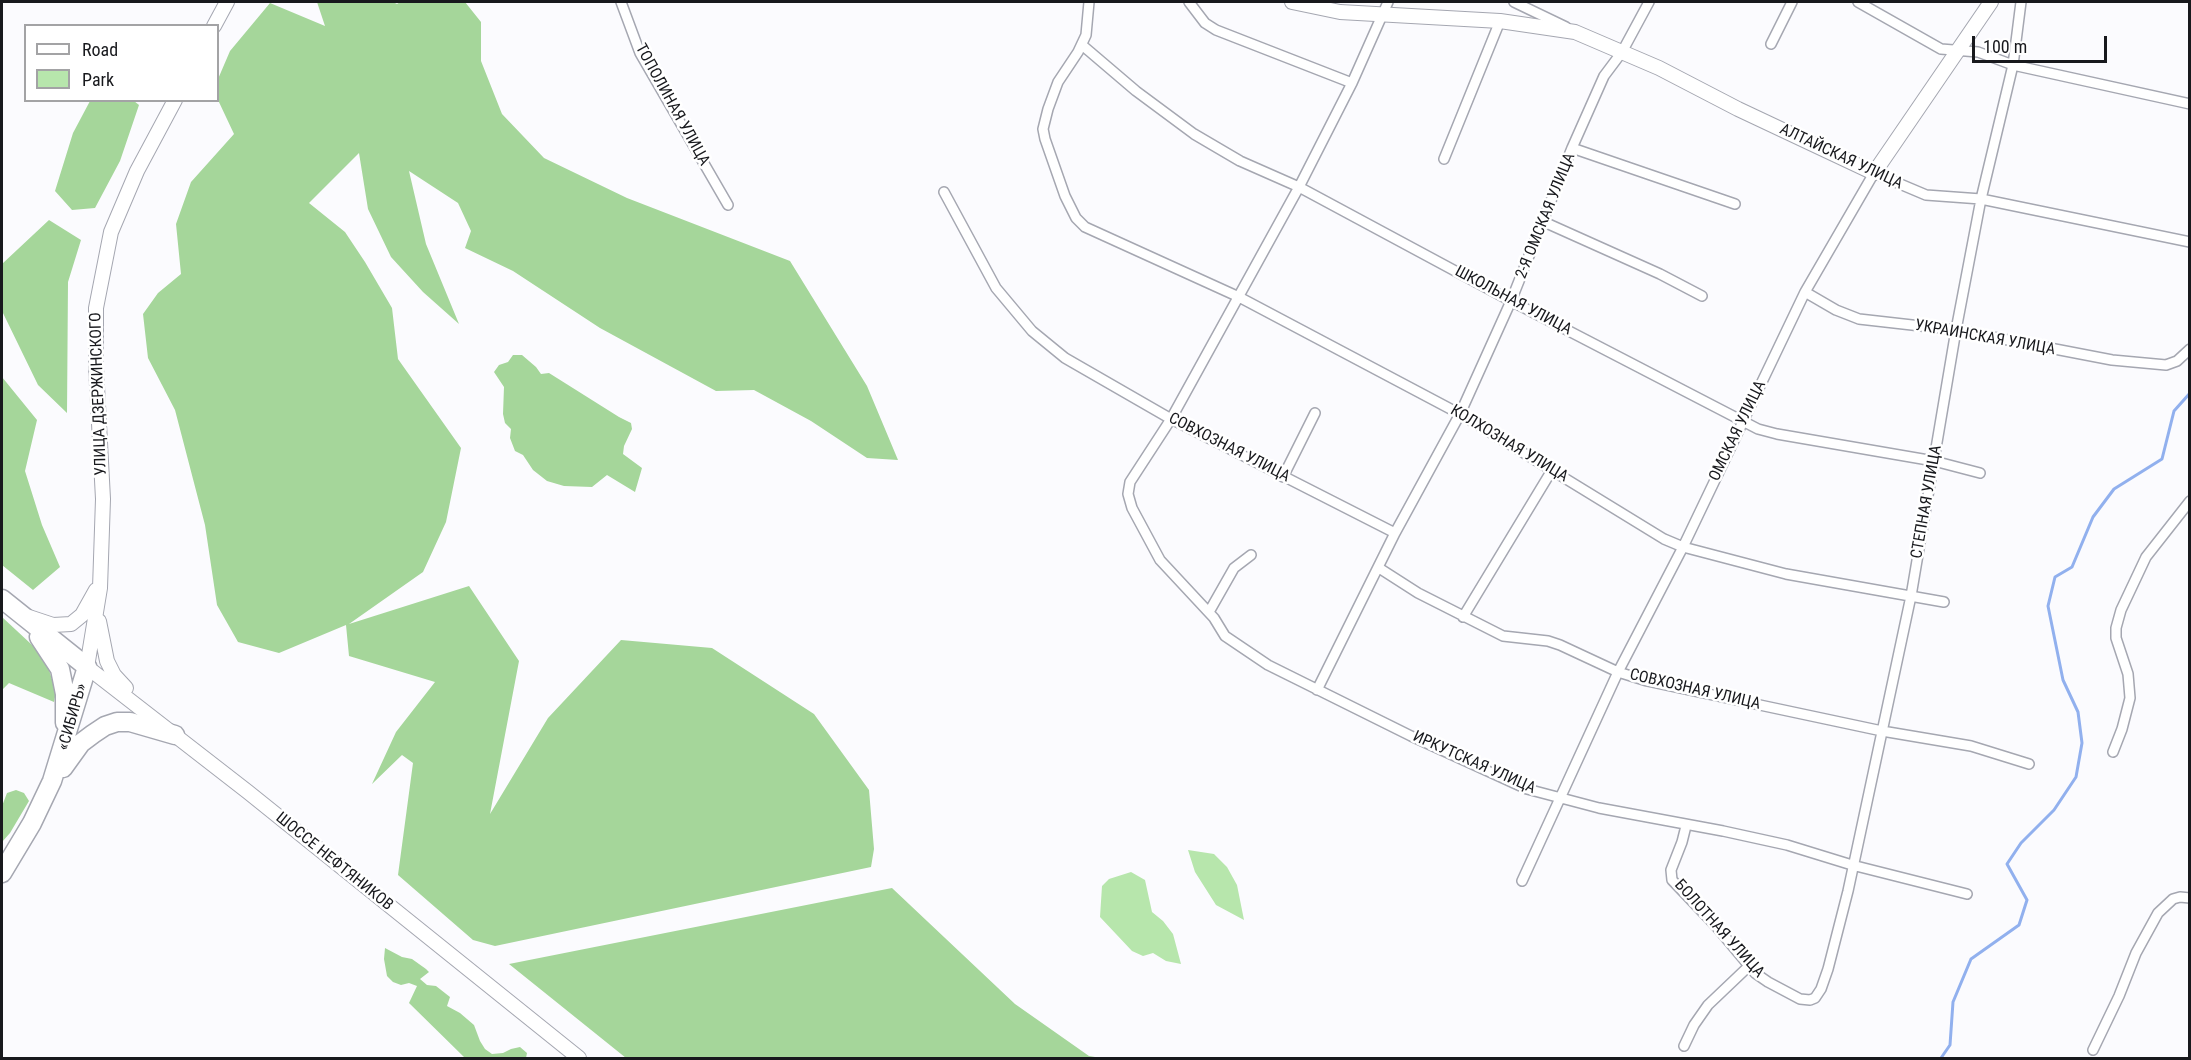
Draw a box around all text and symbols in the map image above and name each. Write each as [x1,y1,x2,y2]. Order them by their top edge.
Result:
legend [24,24,219,102]
scale bar [1975,24,2110,62]
text: 100 m [1983,36,2027,57]
text: Road [82,39,118,60]
street label: ТОПОЛИНАЯ УЛИЦА [631,41,713,169]
text: Park [82,69,114,90]
street label: АЛТАЙСКАЯ УЛИЦА [1776,120,1906,194]
street label: 2-Я ОМСКАЯ УЛИЦА [1512,150,1580,282]
street label: ШКОЛЬНАЯ УЛИЦА [1451,262,1575,340]
street label: УЛИЦА ДЗЕРЖИНСКОГО [87,312,111,476]
street label: УКРАИНСКАЯ УЛИЦА [1913,316,2057,360]
street label: ОМСКАЯ УЛИЦА [1705,378,1771,484]
street label: КОЛХОЗНАЯ УЛИЦА [1447,401,1571,487]
street label: СОВХОЗНАЯ УЛИЦА [1165,409,1293,487]
street label: СТЕПНАЯ УЛИЦА [1908,444,1946,560]
street label: СОВХОЗНАЯ УЛИЦА [1628,666,1762,714]
street label: «СИБИРЬ» [54,681,92,753]
street label: ИРКУТСКАЯ УЛИЦА [1410,727,1538,799]
street label: ШОССЕ НЕФТЯНИКОВ [271,809,397,915]
street label: БОЛОТНАЯ УЛИЦА [1670,876,1768,982]

